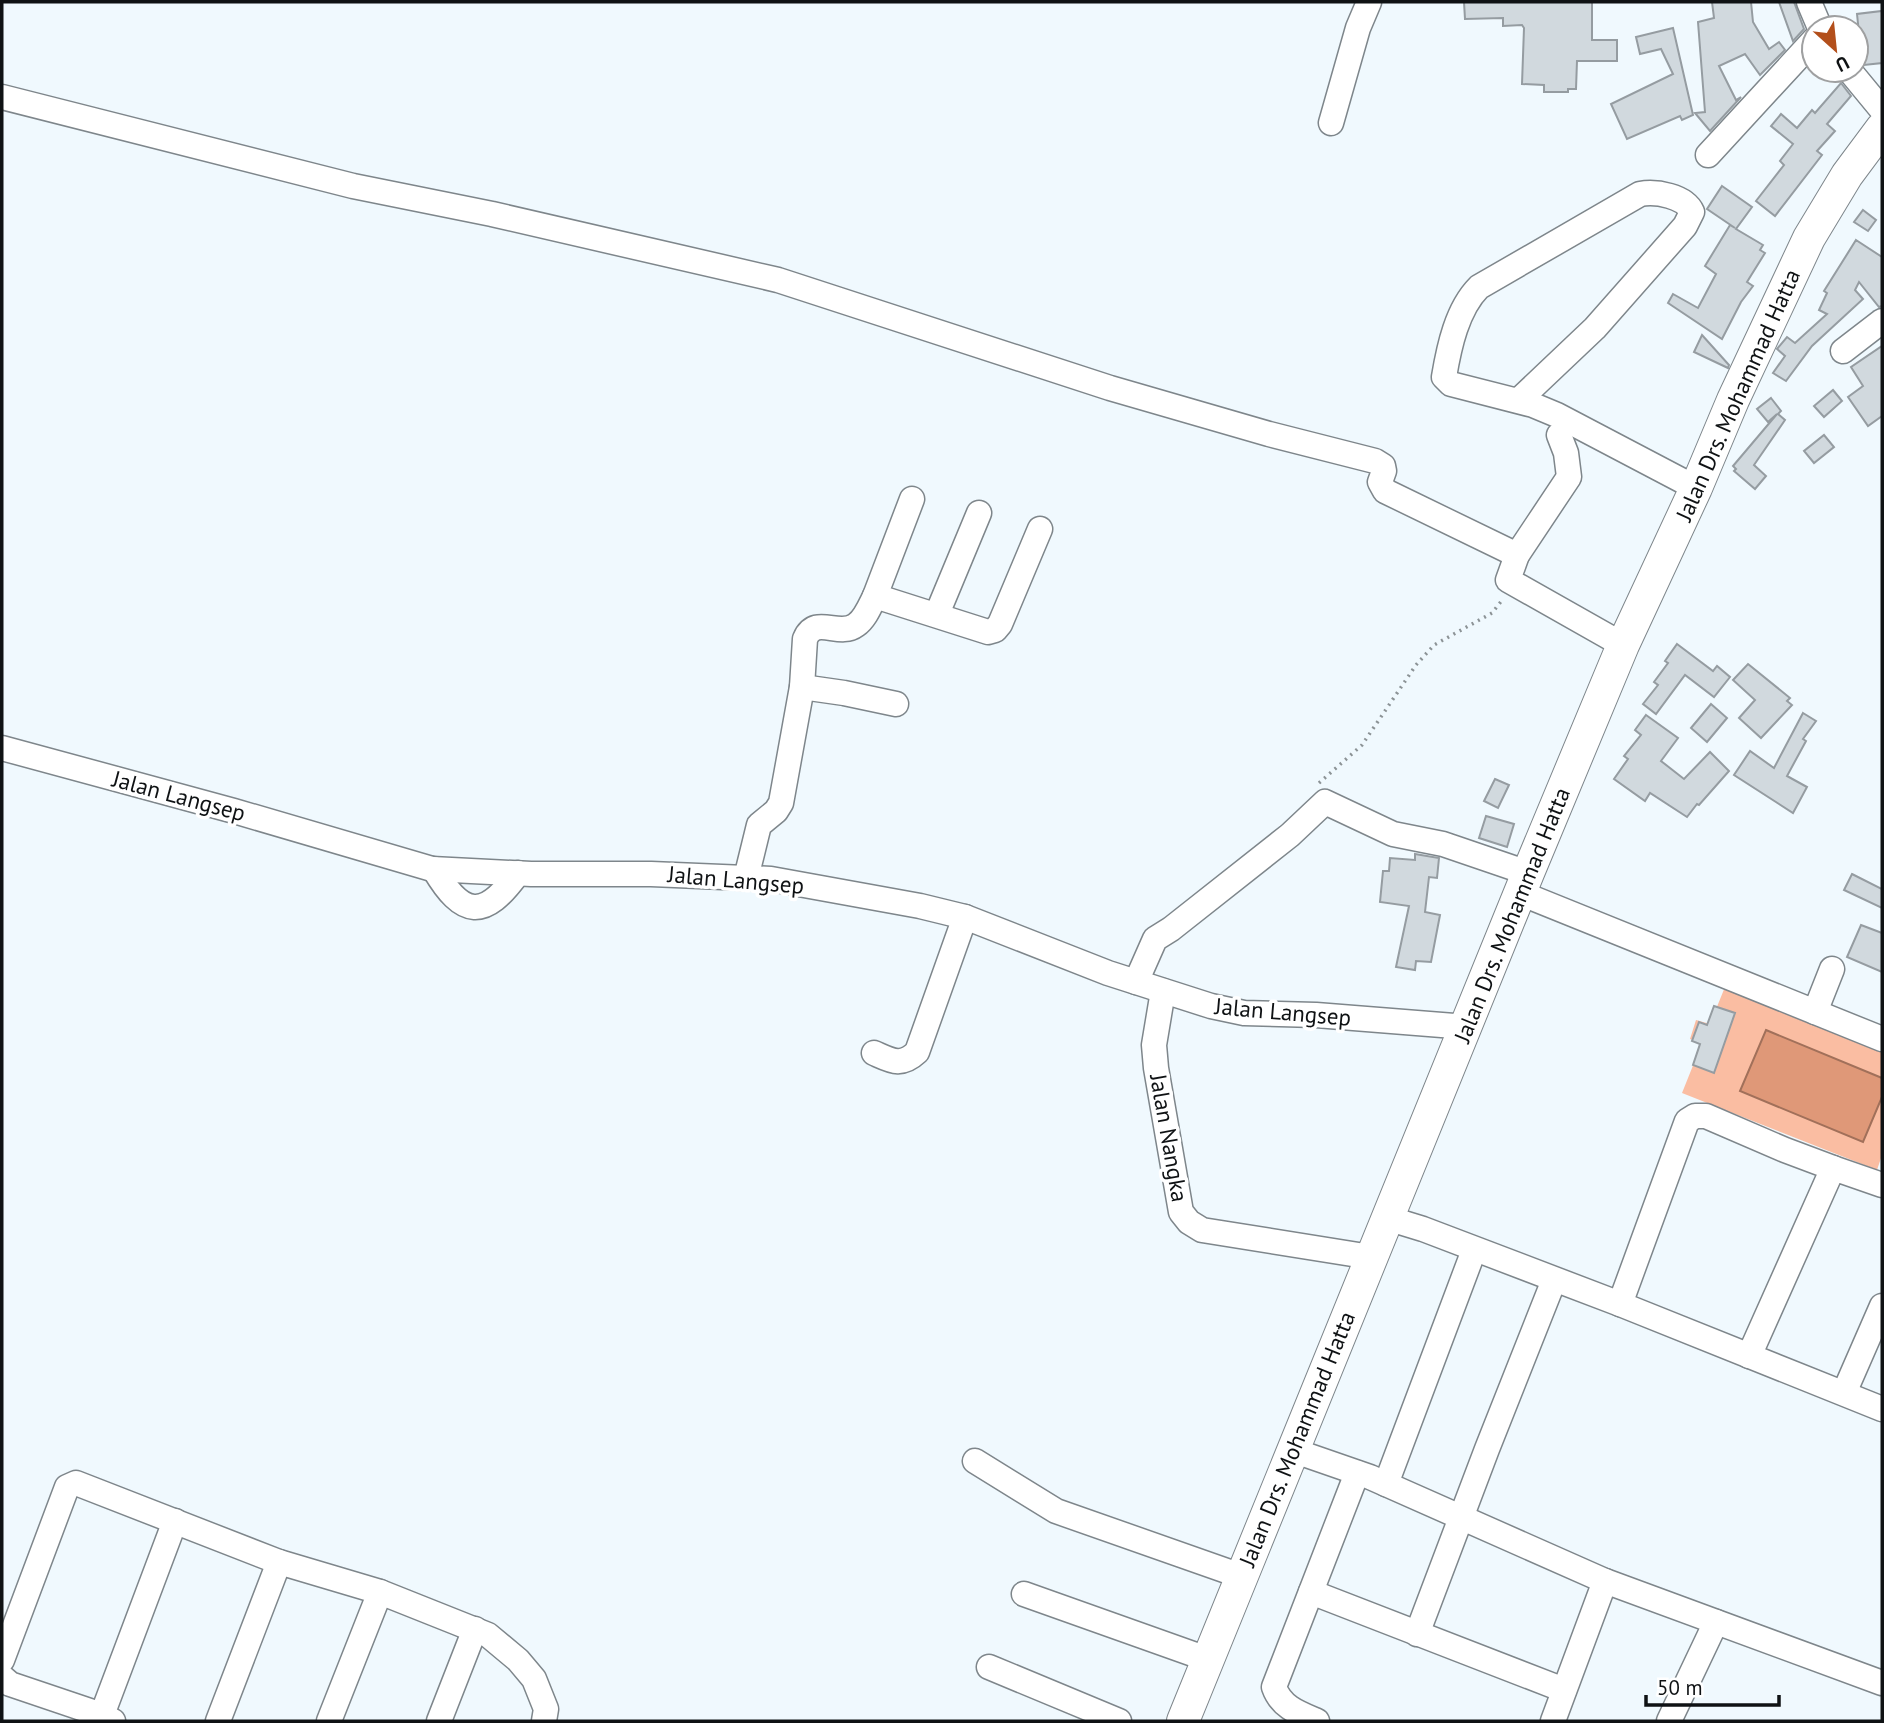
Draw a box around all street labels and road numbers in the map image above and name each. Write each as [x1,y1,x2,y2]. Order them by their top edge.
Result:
street label: Jalan Drs. Mohammad Hatta [1668,264,1806,526]
street label: Jalan Langsep [108,764,249,827]
street label: Jalan Drs. Mohammad Hatta [1447,783,1576,1047]
street label: Jalan Langsep [666,859,805,900]
street label: Jalan Langsep [1213,991,1352,1032]
street label: Jalan Nangka [1144,1071,1195,1204]
street label: Jalan Drs. Mohammad Hatta [1232,1307,1361,1571]

